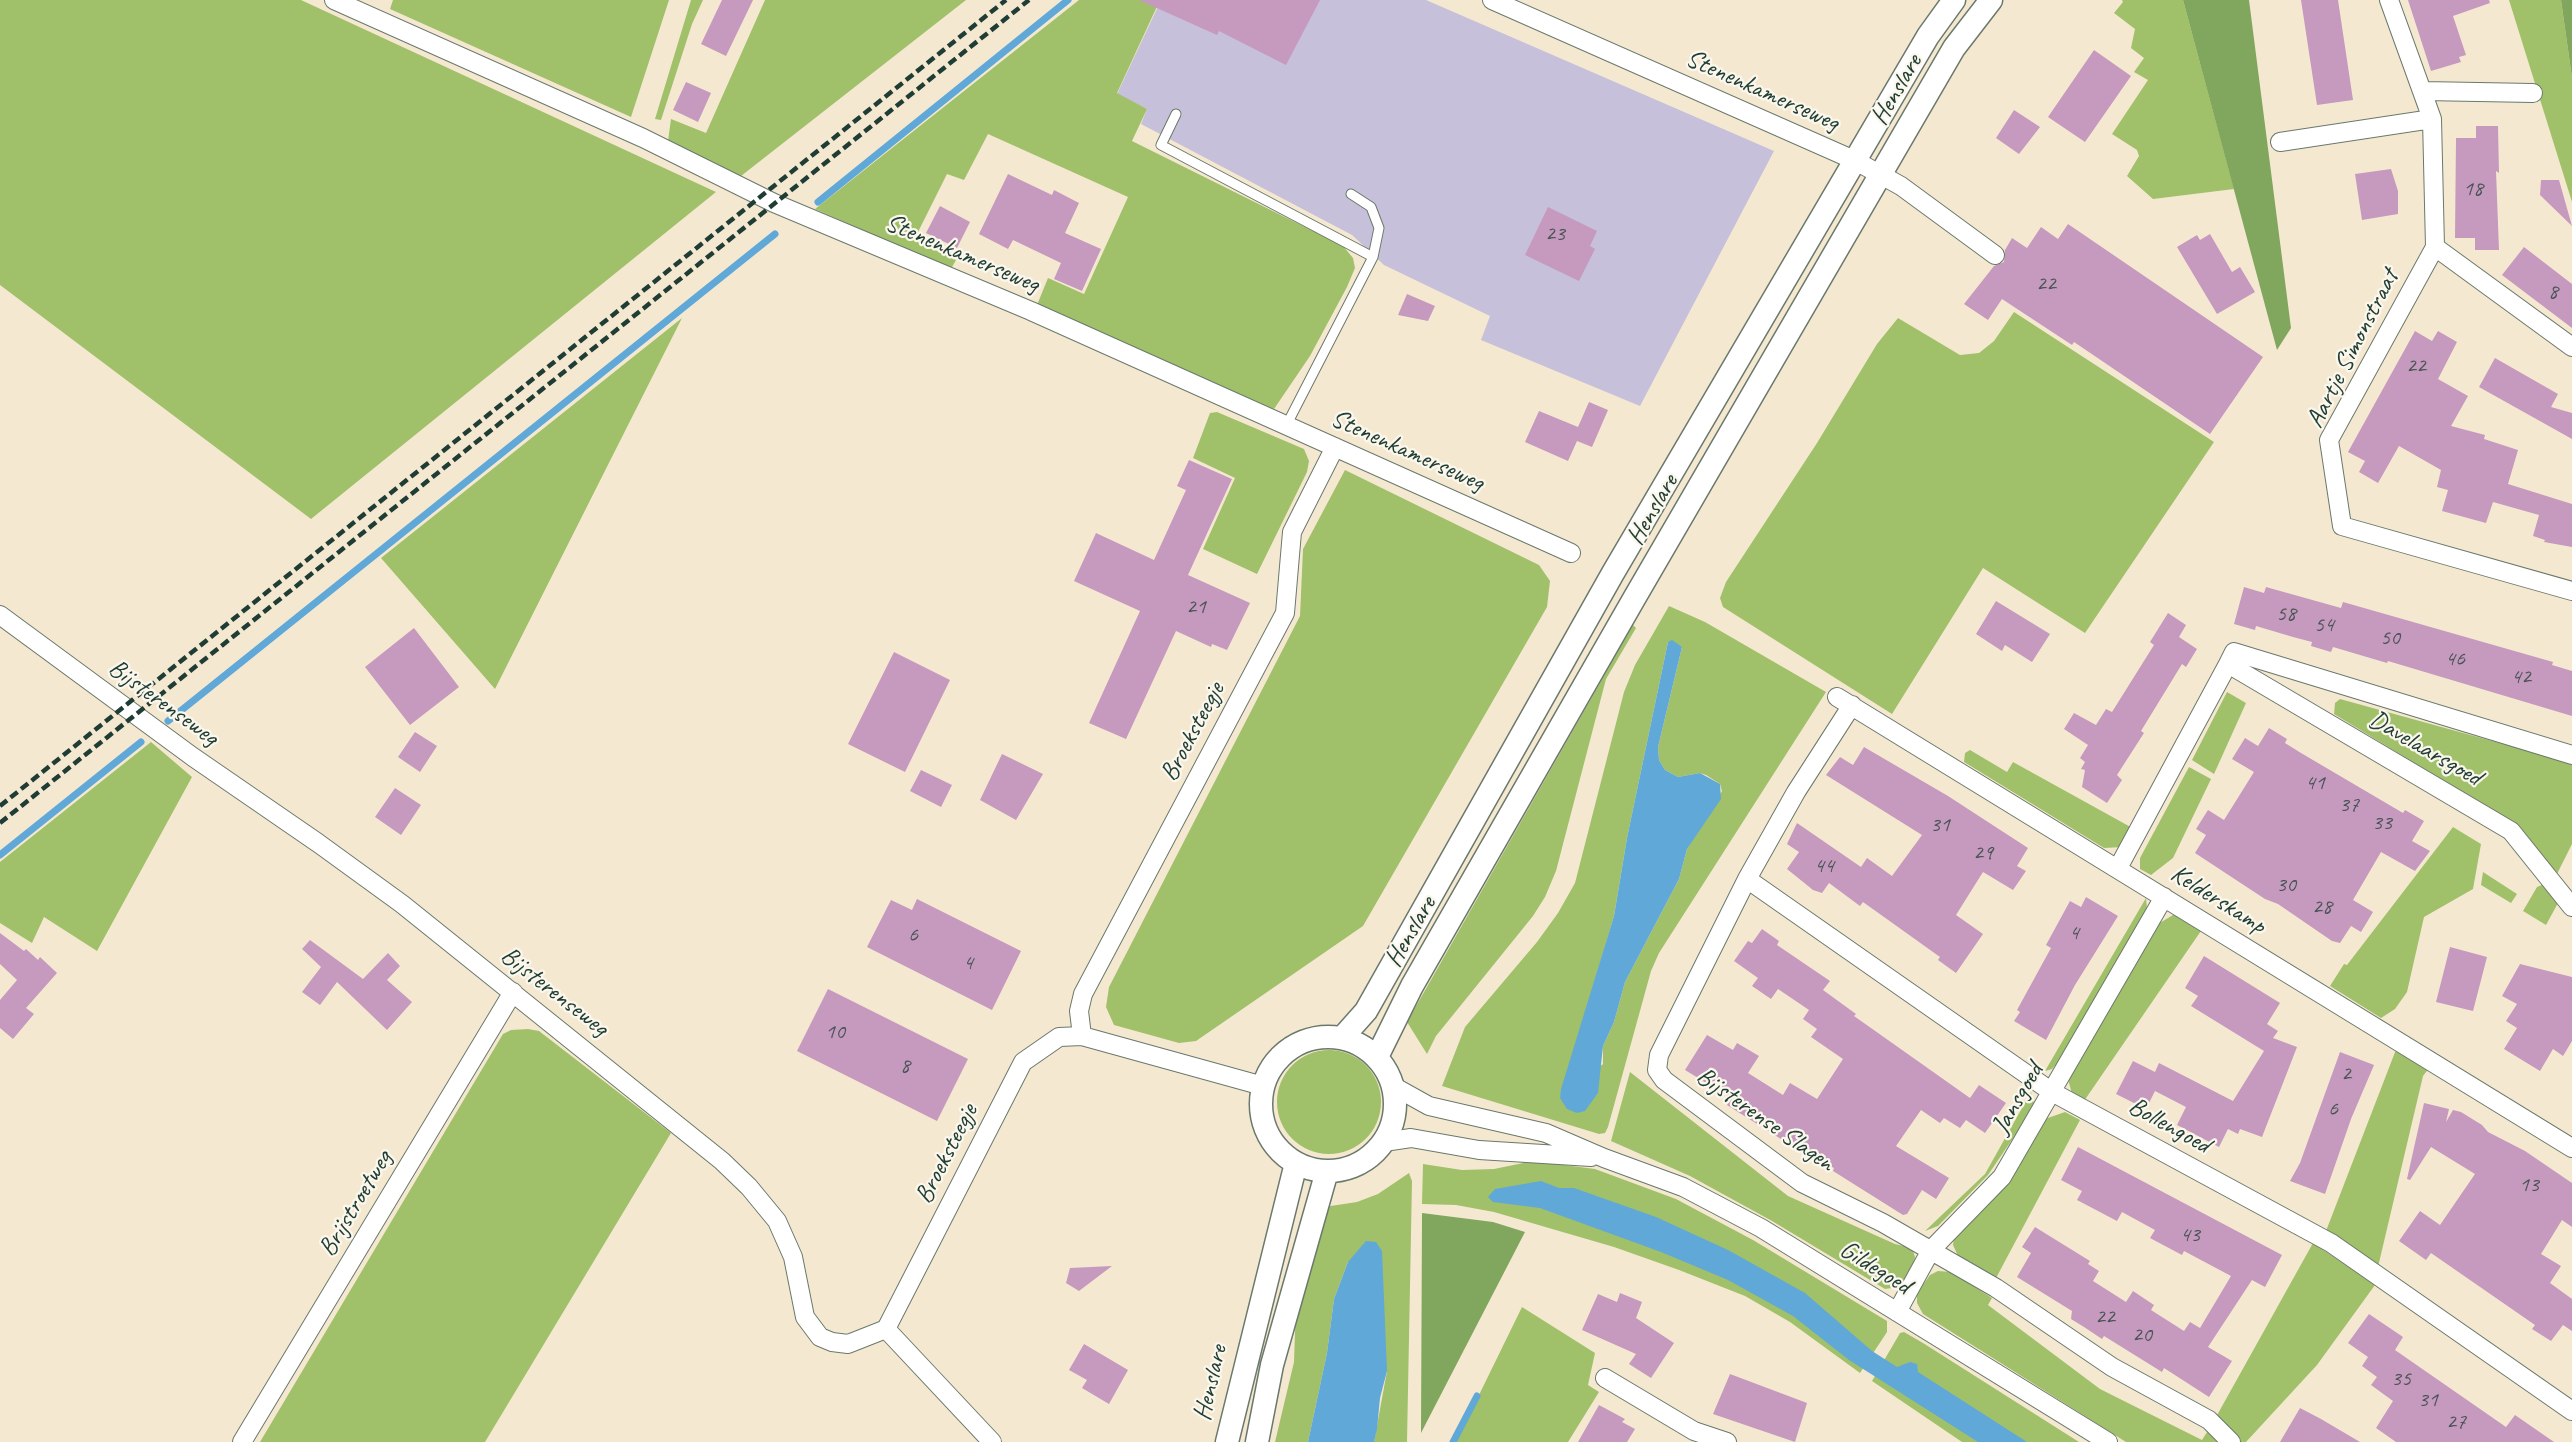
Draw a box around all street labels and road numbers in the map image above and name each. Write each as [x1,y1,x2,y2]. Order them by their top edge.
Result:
street label: Stenenkamerseweg [1681,43,1843,139]
street label: Henslare [1864,49,1930,131]
street label: Stenenkamerseweg [880,208,1044,300]
street label: Aartje Simonstraat [2300,265,2406,433]
street label: Stenenkamerseweg [1326,403,1488,499]
street label: Henslare [1620,469,1686,551]
street label: Bijsterenseweg [102,653,224,753]
street label: Broeksteegje [1154,677,1232,787]
street label: Davelaarsgoed [2363,704,2487,794]
street label: Kelderskamp [2165,859,2271,941]
street label: Henslare [1378,891,1444,973]
street label: Bijsterenseweg [494,940,614,1044]
street label: Jansgoed [1985,1058,2051,1140]
street label: Bijsterense Slagen [1690,1061,1840,1179]
street label: Bollengoed [2123,1091,2215,1161]
street label: Broeksteegje [909,1099,985,1209]
street label: Brijstroetweg [312,1146,400,1262]
street label: Gildegoed [1834,1234,1916,1302]
street label: Henslare [1187,1342,1235,1424]

